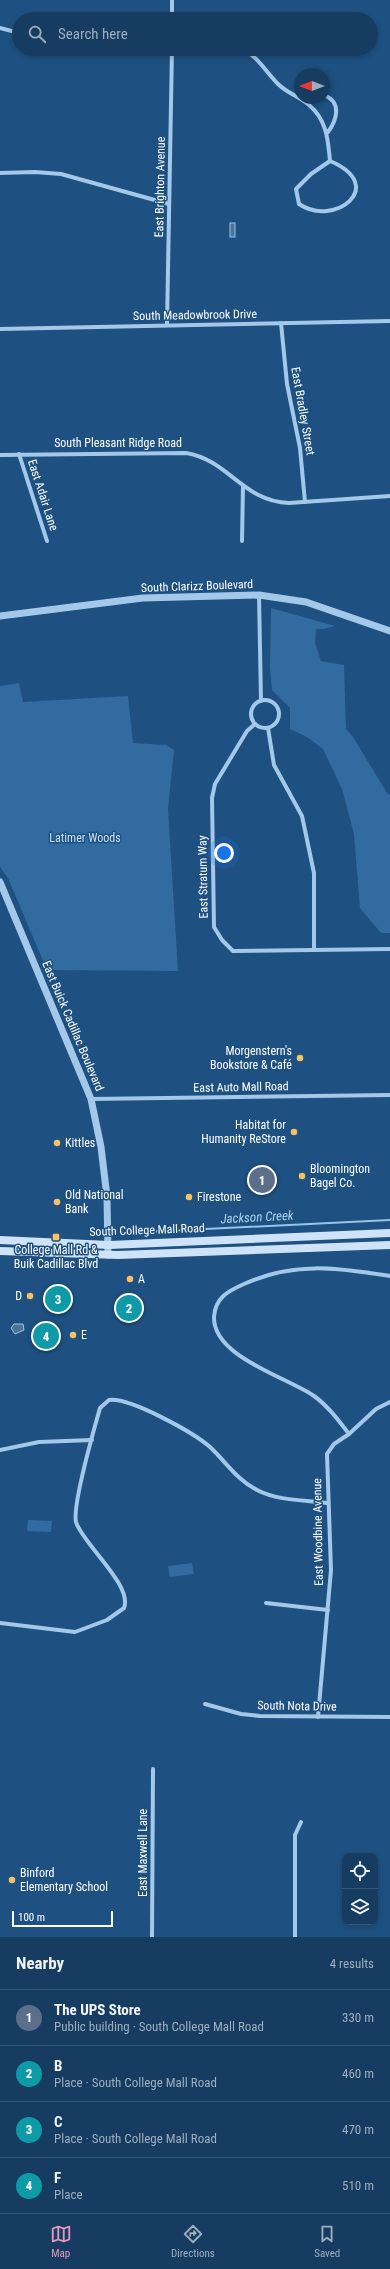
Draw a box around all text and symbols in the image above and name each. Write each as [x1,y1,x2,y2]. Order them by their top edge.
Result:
search box [12,12,378,56]
icon: search [26,23,48,45]
text: Search here [58,25,128,43]
north arrow [294,68,330,104]
street label: East Brighton Avenue [152,136,168,237]
street label: South Meadowbrook Drive [133,307,257,323]
street label: East Bradley Street [288,366,318,457]
street label: South Pleasant Ridge Road [54,436,182,450]
street label: East Adair Lane [25,458,61,533]
street label: South Clarizz Boulevard [141,577,253,595]
park label: Latimer Woods [49,831,121,845]
street label: East Stratum Way [195,835,211,919]
your location [214,843,234,863]
street label: East Buick Cadillac Boulevard [39,959,107,1093]
place label: Morgenstern's Bookstore & Café [210,1044,292,1072]
marker: Morgenstern's Bookstore & Café [295,1053,305,1063]
street label: East Auto Mall Road [193,1079,289,1095]
place label: Habitat for Humanity ReStore [201,1118,286,1146]
marker: Habitat for Humanity ReStore [289,1127,299,1137]
place label: Kittles [65,1136,95,1150]
marker: Kittles [52,1138,62,1148]
place label: Bloomington Bagel Co. [310,1162,370,1190]
pin: 1 [249,1165,275,1195]
marker: Bloomington Bagel Co. [297,1171,307,1181]
place label: Old National Bank [65,1188,124,1216]
place label: Firestone [197,1190,241,1204]
marker: Firestone [184,1192,194,1202]
marker: Old National Bank [52,1197,62,1207]
water label: Jackson Creek [220,1208,294,1226]
street label: South College Mall Road [89,1221,205,1239]
marker: College Mall Rd & Buik Cadillac Blvd [51,1232,61,1242]
place label: College Mall Rd & Buik Cadillac Blvd [14,1243,98,1271]
place label: A [138,1272,145,1286]
marker: A [125,1274,135,1284]
pin: 3 [45,1284,71,1314]
place label: D [15,1289,22,1303]
marker: D [25,1291,35,1301]
pin: 2 [116,1293,142,1323]
pin: 4 [33,1321,59,1351]
place label: E [81,1328,87,1342]
marker: E [68,1330,78,1340]
street label: East Woodbine Avenue [310,1478,326,1586]
street label: South Nota Drive [257,1698,337,1714]
street label: East Maxwell Lane [136,1809,150,1897]
map controls [342,1853,378,1925]
button: locate [342,1853,378,1889]
place label: Binford Elementary School [20,1866,108,1894]
marker: Binford Elementary School [7,1875,17,1885]
button: layers [342,1889,378,1925]
scale bar [12,1909,113,1928]
text: 100 m [18,1911,45,1924]
text: Nearby [16,1953,64,1973]
text: 4 results [330,1956,374,1971]
text: The UPS Store [54,2001,141,2019]
text: 1 [26,2010,32,2025]
text: 330 m [342,2010,374,2025]
text: Public building · South College Mall Road [54,2019,264,2034]
text: B [54,2057,62,2075]
text: 2 [26,2066,32,2081]
text: 460 m [342,2066,374,2081]
text: Place · South College Mall Road [54,2075,217,2090]
text: C [54,2113,63,2131]
text: 3 [26,2122,32,2137]
text: 470 m [342,2122,374,2137]
text: Place · South College Mall Road [54,2131,217,2146]
text: F [54,2169,61,2187]
text: 4 [26,2178,32,2193]
text: 510 m [342,2178,374,2193]
text: Place [54,2187,83,2202]
tab: Map [50,2223,72,2260]
tab: Directions [171,2223,215,2260]
tab: Saved [314,2223,340,2260]

